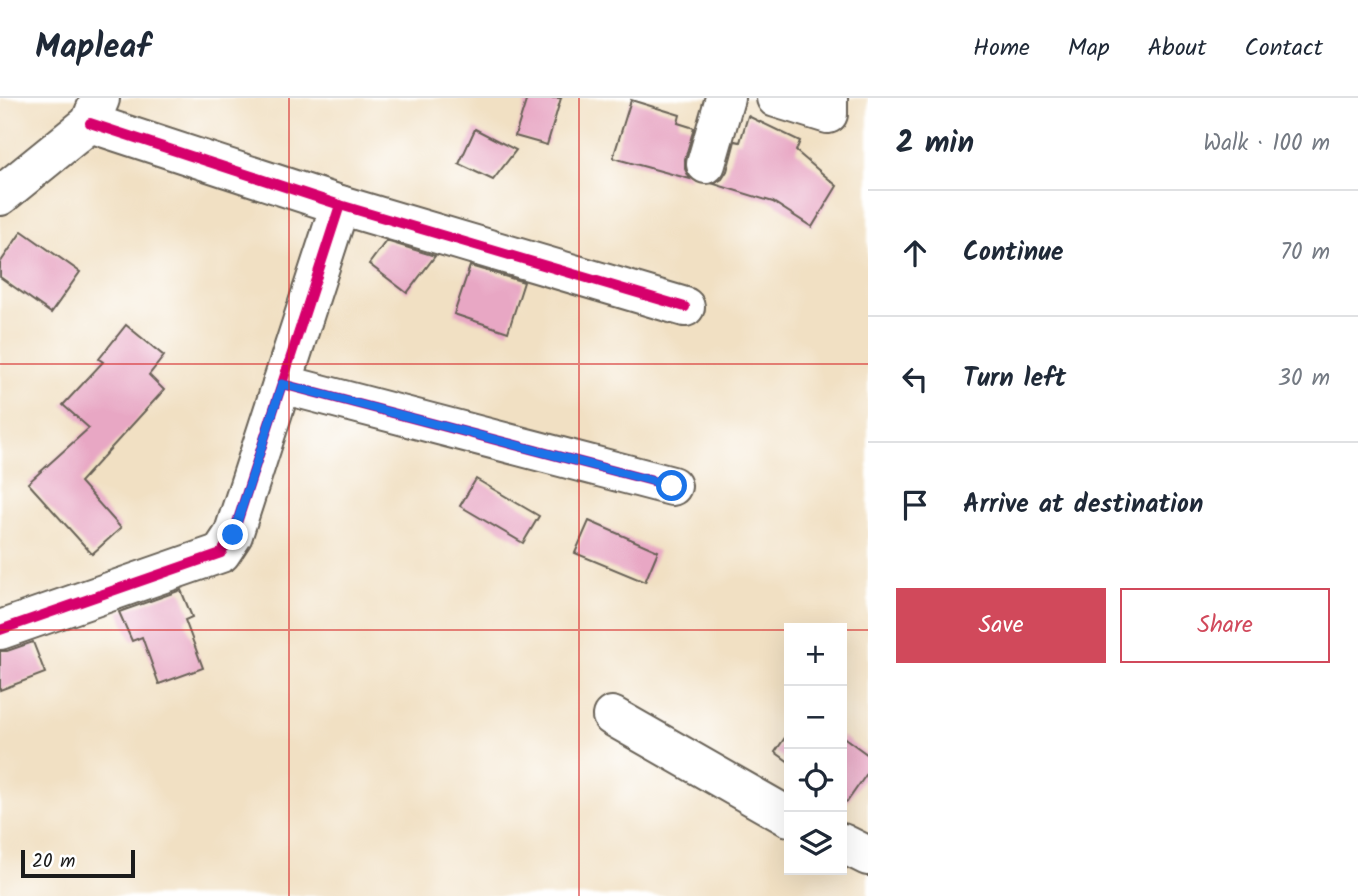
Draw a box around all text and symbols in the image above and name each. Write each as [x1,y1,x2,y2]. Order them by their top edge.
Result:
text: Mapleaf [35,22,151,75]
text: Home [973,29,1030,68]
text: Map [1068,29,1110,68]
text: About [1148,29,1206,68]
text: Contact [1244,29,1323,68]
text: 2 min [896,120,974,168]
text: Walk · 100 m [1203,126,1330,162]
text: Continue [963,232,1064,274]
icon: ahead [896,234,934,272]
text: 70 m [1280,235,1330,271]
text: Turn left [963,358,1066,400]
icon: left [896,360,934,398]
text: 30 m [1278,361,1330,397]
route start [656,470,687,501]
text: Arrive at destination [963,484,1203,526]
icon: arrive [896,486,934,524]
route end [217,519,248,550]
button: Save [896,588,1106,663]
button: Share [1120,588,1330,663]
map controls [784,623,847,875]
button: + [784,623,847,686]
button: − [784,686,847,749]
button: locate [784,749,847,812]
button: layers [784,812,847,875]
scale bar [21,847,135,879]
text: 20 m [32,847,75,877]

